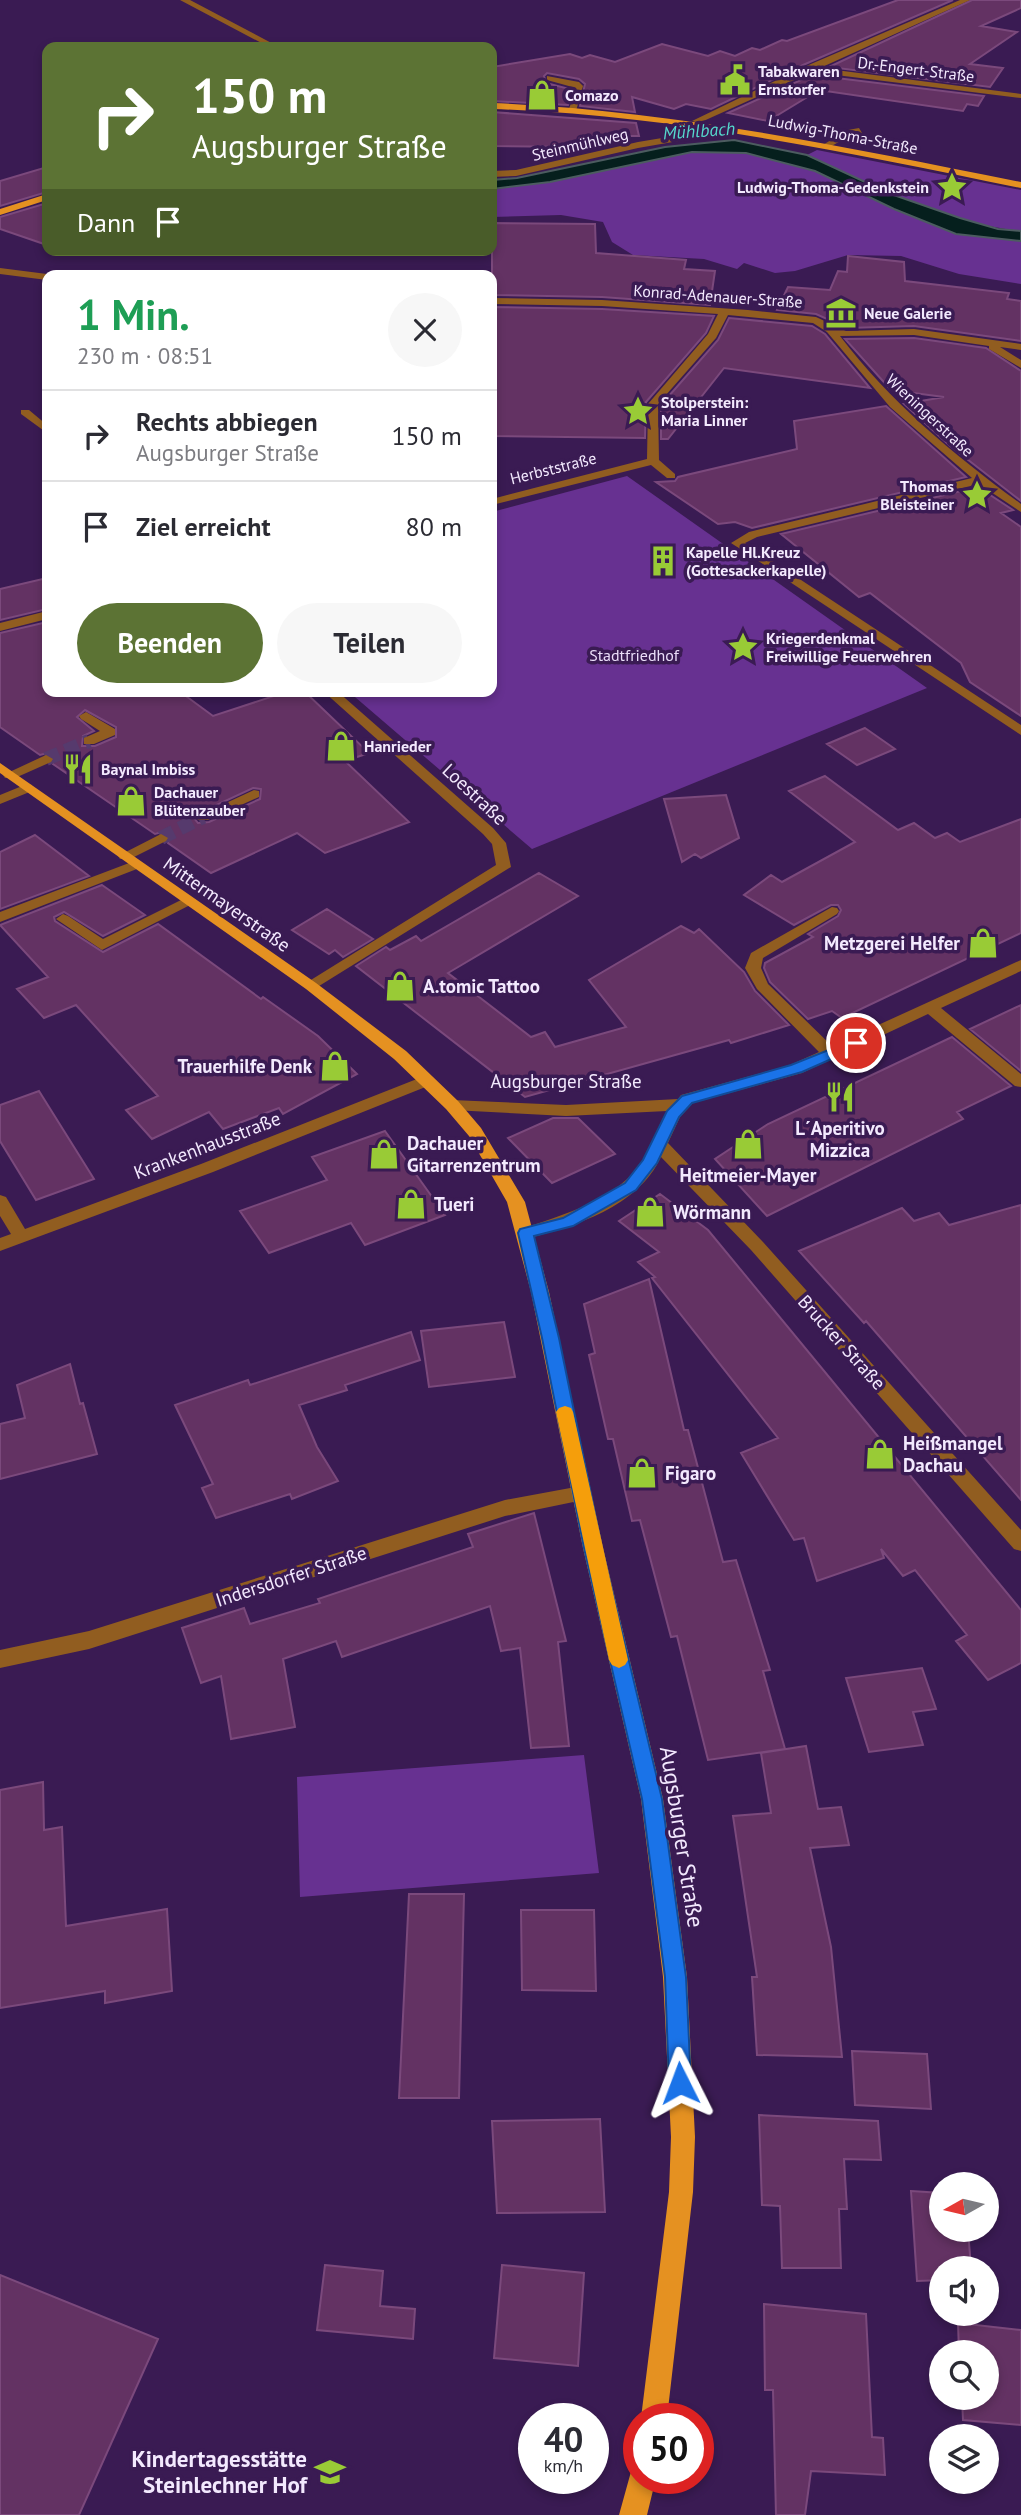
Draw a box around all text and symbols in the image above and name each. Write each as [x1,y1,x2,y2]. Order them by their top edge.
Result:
street label: Dr.-Engert-Straße [856,52,976,86]
place label: Tabakwaren Ernstorfer [758,61,840,99]
text: 150 m [192,63,327,127]
public building icon: Tabakwaren Ernstorfer [718,63,752,97]
icon: right [77,70,168,161]
shop icon: Comazo [525,78,559,112]
place label: Comazo [565,85,619,105]
street label: Ludwig-Thoma-Straße [766,110,920,158]
water label: Mühlbach [662,117,736,144]
street label: Steinmühlweg [530,123,630,165]
text: Augsburger Straße [192,125,447,167]
place icon: Ludwig-Thoma-Gedenkstein [935,170,969,204]
place label: Ludwig-Thoma-Gedenkstein [737,177,929,197]
icon: arrive [149,203,187,241]
text: Dann [77,206,135,239]
street label: Konrad-Adenauer-Straße [633,280,803,312]
text: 1 Min. [77,287,190,342]
button: close [388,293,462,367]
museum icon: Neue Galerie [824,296,858,330]
place label: Neue Galerie [864,303,952,323]
text: 230 m · 08:51 [77,341,213,370]
street label: Wieningerstraße [882,369,978,461]
place label: Stolperstein: Maria Linner [661,392,749,430]
place icon: Stolperstein: Maria Linner [621,394,655,428]
text: Rechts abbiegen [136,405,318,438]
icon: right [77,417,115,455]
text: 150 m [391,419,462,452]
text: Augsburger Straße [136,438,319,467]
street label: Herbststraße [508,448,598,488]
place label: Thomas Bleisteiner [880,476,954,514]
place icon: Thomas Bleisteiner [960,478,994,512]
icon: arrive [77,508,115,546]
text: Ziel erreicht [136,510,271,543]
text: 80 m [406,510,462,543]
place label: Kapelle Hl.Kreuz (Gottesackerkapelle) [686,542,827,580]
building icon: Kapelle Hl.Kreuz (Gottesackerkapelle) [646,544,680,578]
button: Beenden [77,603,263,683]
button: Teilen [277,603,462,683]
place label: Kriegerdenkmal Freiwillige Feuerwehren [766,628,932,666]
place icon: Kriegerdenkmal Freiwillige Feuerwehren [726,630,760,664]
park label: Stadtfriedhof [589,645,680,665]
shop icon: Hanrieder [324,729,358,763]
place label: Hanrieder [364,736,432,756]
restaurant icon: Baynal Imbiss [61,752,95,786]
street label: Loestraße [438,758,512,830]
place label: Baynal Imbiss [101,759,196,779]
place label: Dachauer Blütenzauber [154,782,246,820]
shop icon: Dachauer Blütenzauber [114,784,148,818]
street label: Mittermayerstraße [159,851,295,957]
shop icon: Metzgerei Helfer [966,926,1000,960]
place label: Metzgerei Helfer [824,931,960,955]
shop icon: A.tomic Tattoo [383,969,417,1003]
place label: A.tomic Tattoo [423,974,540,998]
pin [826,1013,886,1073]
icon: arrive [837,1024,875,1062]
shop icon: Trauerhilfe Denk [318,1049,352,1083]
place label: Trauerhilfe Denk [177,1054,313,1078]
street label: Augsburger Straße [490,1069,642,1093]
restaurant icon: L´Aperitivo Mizzica [823,1080,857,1114]
street label: Krankenhausstraße [130,1106,284,1184]
place label: L´Aperitivo Mizzica [795,1116,885,1162]
shop icon: Heitmeier-Mayer [731,1127,765,1161]
place label: Dachauer Gitarrenzentrum [407,1131,540,1177]
shop icon: Dachauer Gitarrenzentrum [367,1137,401,1171]
place label: Heitmeier-Mayer [680,1163,817,1187]
shop icon: Tueri [394,1187,428,1221]
place label: Tueri [434,1192,474,1216]
shop icon: Wörmann [633,1195,667,1229]
place label: Wörmann [673,1200,751,1224]
street label: Brucker Straße [793,1289,891,1395]
place label: Heißmangel Dachau [903,1431,1003,1477]
shop icon: Heißmangel Dachau [863,1437,897,1471]
shop icon: Figaro [625,1456,659,1490]
place label: Figaro [665,1461,716,1485]
street label: Indersdorfer Straße [212,1540,370,1612]
street label: Augsburger Straße [654,1744,711,1930]
position arrow [643,2046,717,2120]
north arrow [929,2172,999,2242]
map controls [929,2172,999,2494]
button: sound [929,2256,999,2326]
button: search [929,2340,999,2410]
speed limit sign: 50 [623,2403,714,2494]
text: 40 [544,2416,583,2462]
button: layers [929,2424,999,2494]
place label: Kindertagesstätte Steinlechner Hof [131,2444,309,2499]
text: km/h [544,2454,583,2477]
school or university icon: Kindertagesstätte Steinlechner Hof [313,2455,347,2489]

